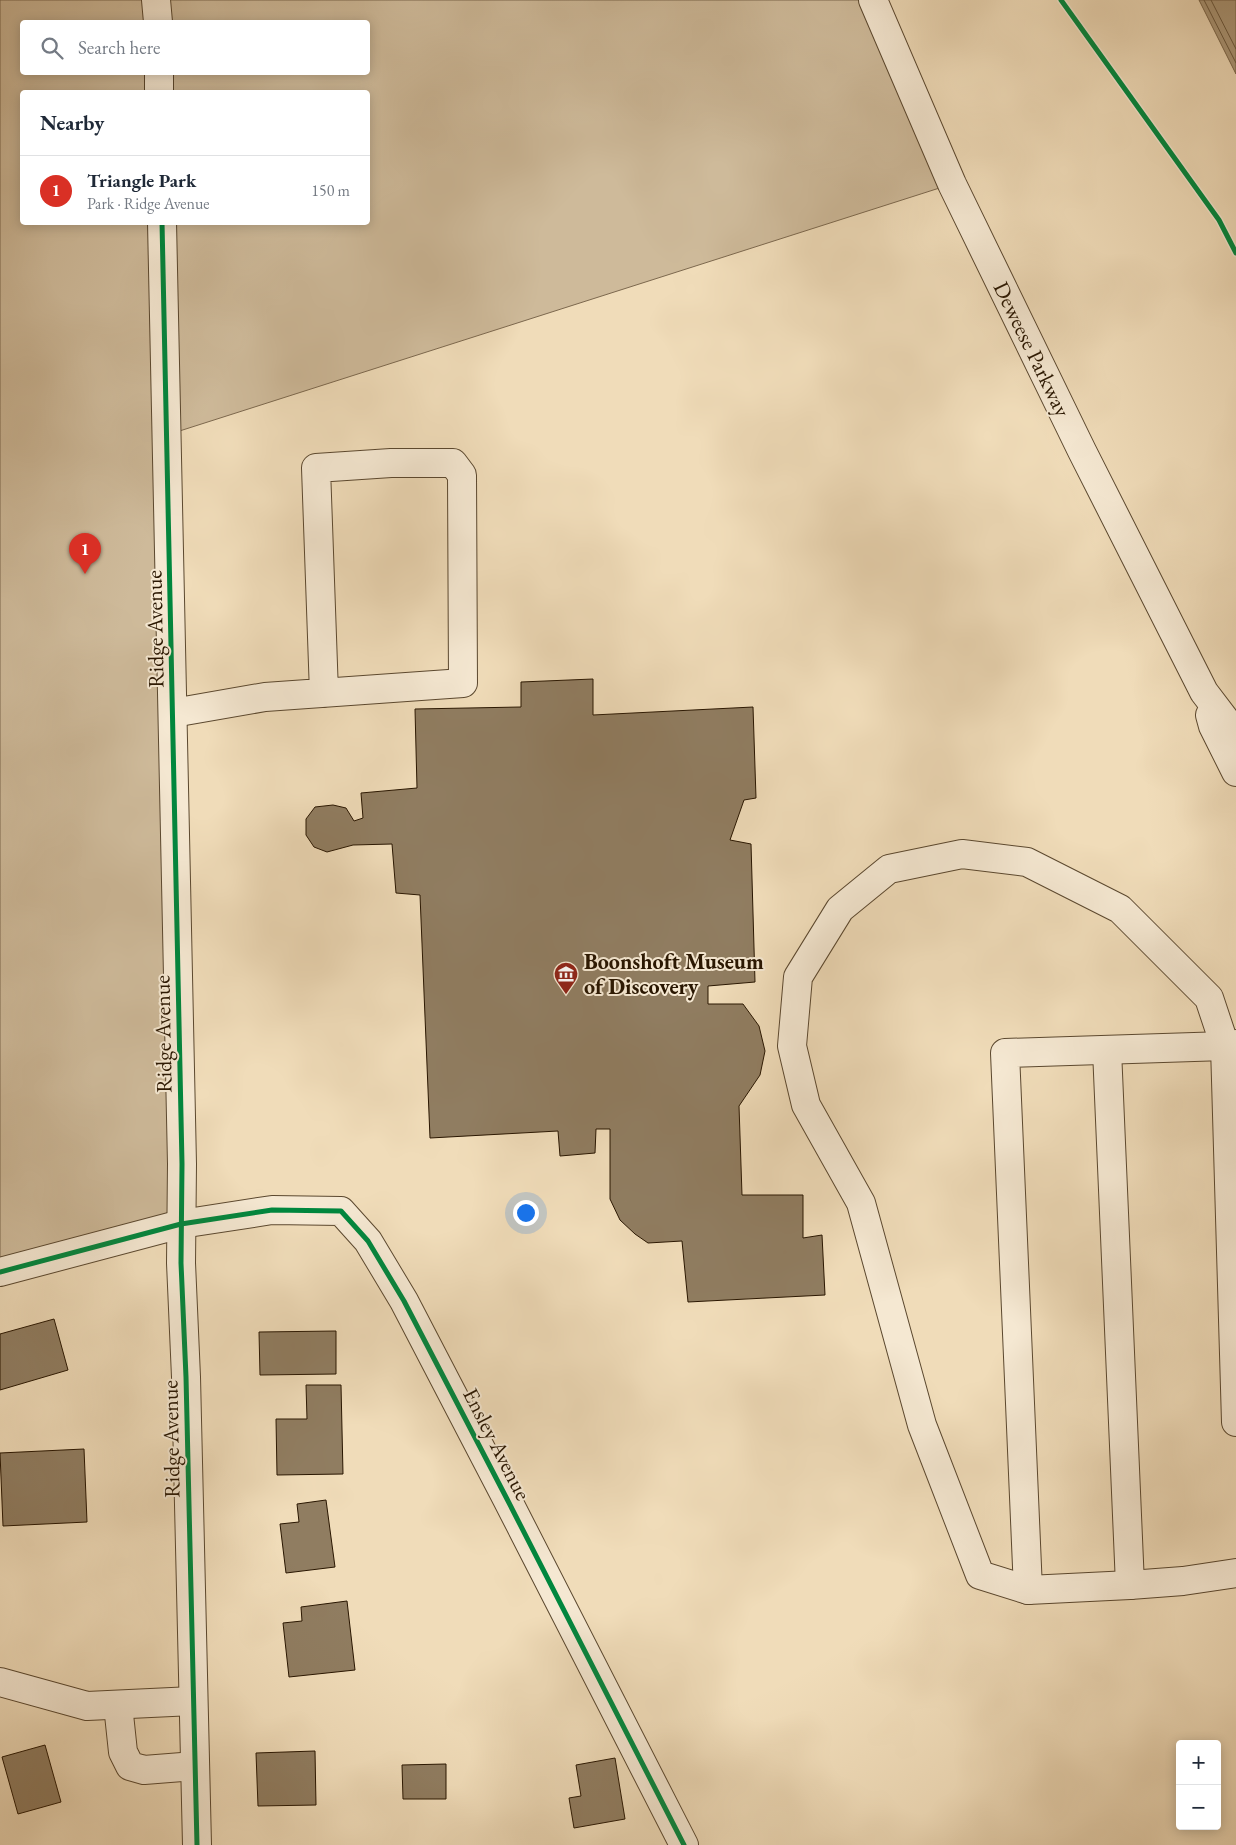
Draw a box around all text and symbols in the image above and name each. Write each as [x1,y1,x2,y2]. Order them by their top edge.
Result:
search box [20,20,370,75]
icon: search [38,34,66,62]
text: Search here [78,35,160,60]
text: Nearby [40,109,104,136]
text: Triangle Park [87,168,196,193]
text: 1 [52,180,60,201]
text: 150 m [311,180,350,201]
text: Park · Ridge Avenue [87,193,210,214]
street label: Deweese Parkway [987,277,1077,422]
pin: 1 [69,533,101,574]
street label: Ridge Avenue [139,569,171,688]
place label: Boonshoft Museum of Discovery [584,947,764,1001]
museum icon: Boonshoft Museum of Discovery [553,961,579,995]
street label: Ridge Avenue [147,974,179,1093]
your location [513,1200,539,1226]
street label: Ridge Avenue [155,1379,187,1498]
street label: Ensley Avenue [456,1383,538,1505]
map controls [1176,1740,1221,1830]
button: + [1176,1740,1221,1785]
button: − [1176,1785,1221,1830]

